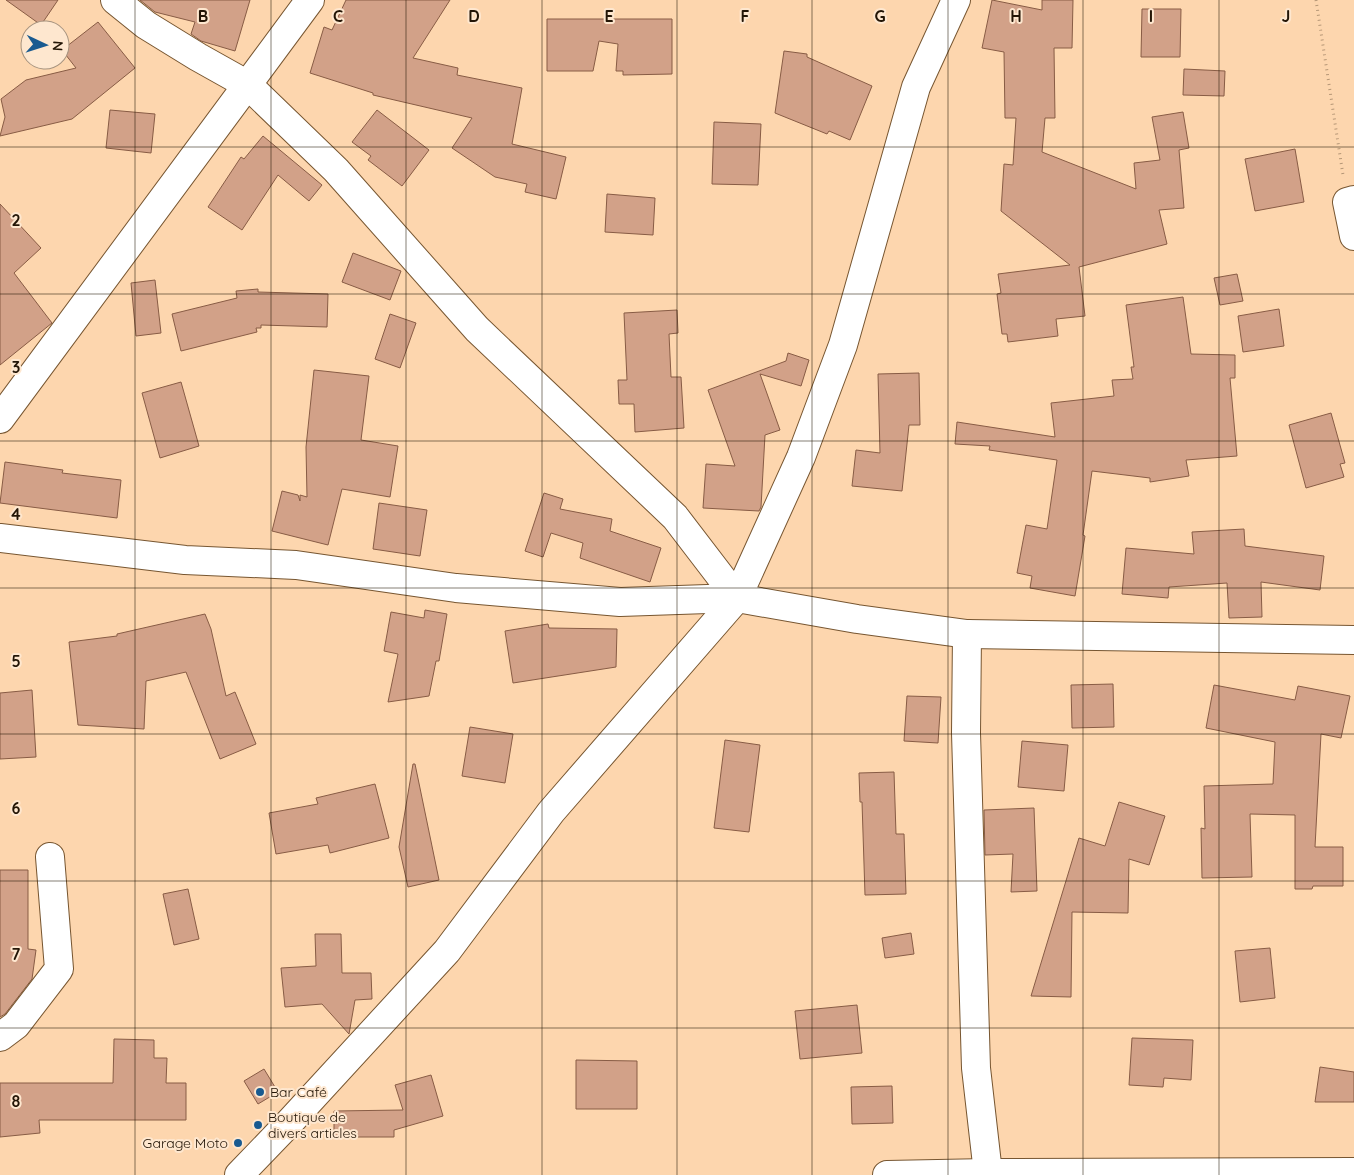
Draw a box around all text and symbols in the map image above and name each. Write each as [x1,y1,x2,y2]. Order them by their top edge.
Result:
text: B [198,6,208,26]
text: C [333,6,343,26]
text: D [468,6,480,26]
text: E [604,6,614,26]
text: F [741,6,750,26]
text: G [874,6,886,26]
text: H [1010,6,1022,26]
text: I [1149,6,1153,26]
text: J [1282,6,1290,26]
north arrow [20,20,70,70]
text: N [49,40,67,52]
text: 2 [11,210,21,230]
text: 3 [12,357,20,377]
text: 4 [11,504,21,524]
text: 5 [11,651,21,671]
text: 6 [12,798,21,818]
text: 7 [12,944,21,964]
place label: Bar Café [270,1083,327,1101]
marker: Bar Café [254,1086,266,1098]
text: 8 [12,1091,21,1111]
place label: Boutique de divers articles [268,1108,357,1142]
marker: Boutique de divers articles [252,1119,264,1131]
place label: Garage Moto [143,1134,228,1152]
marker: Garage Moto [232,1137,244,1149]

